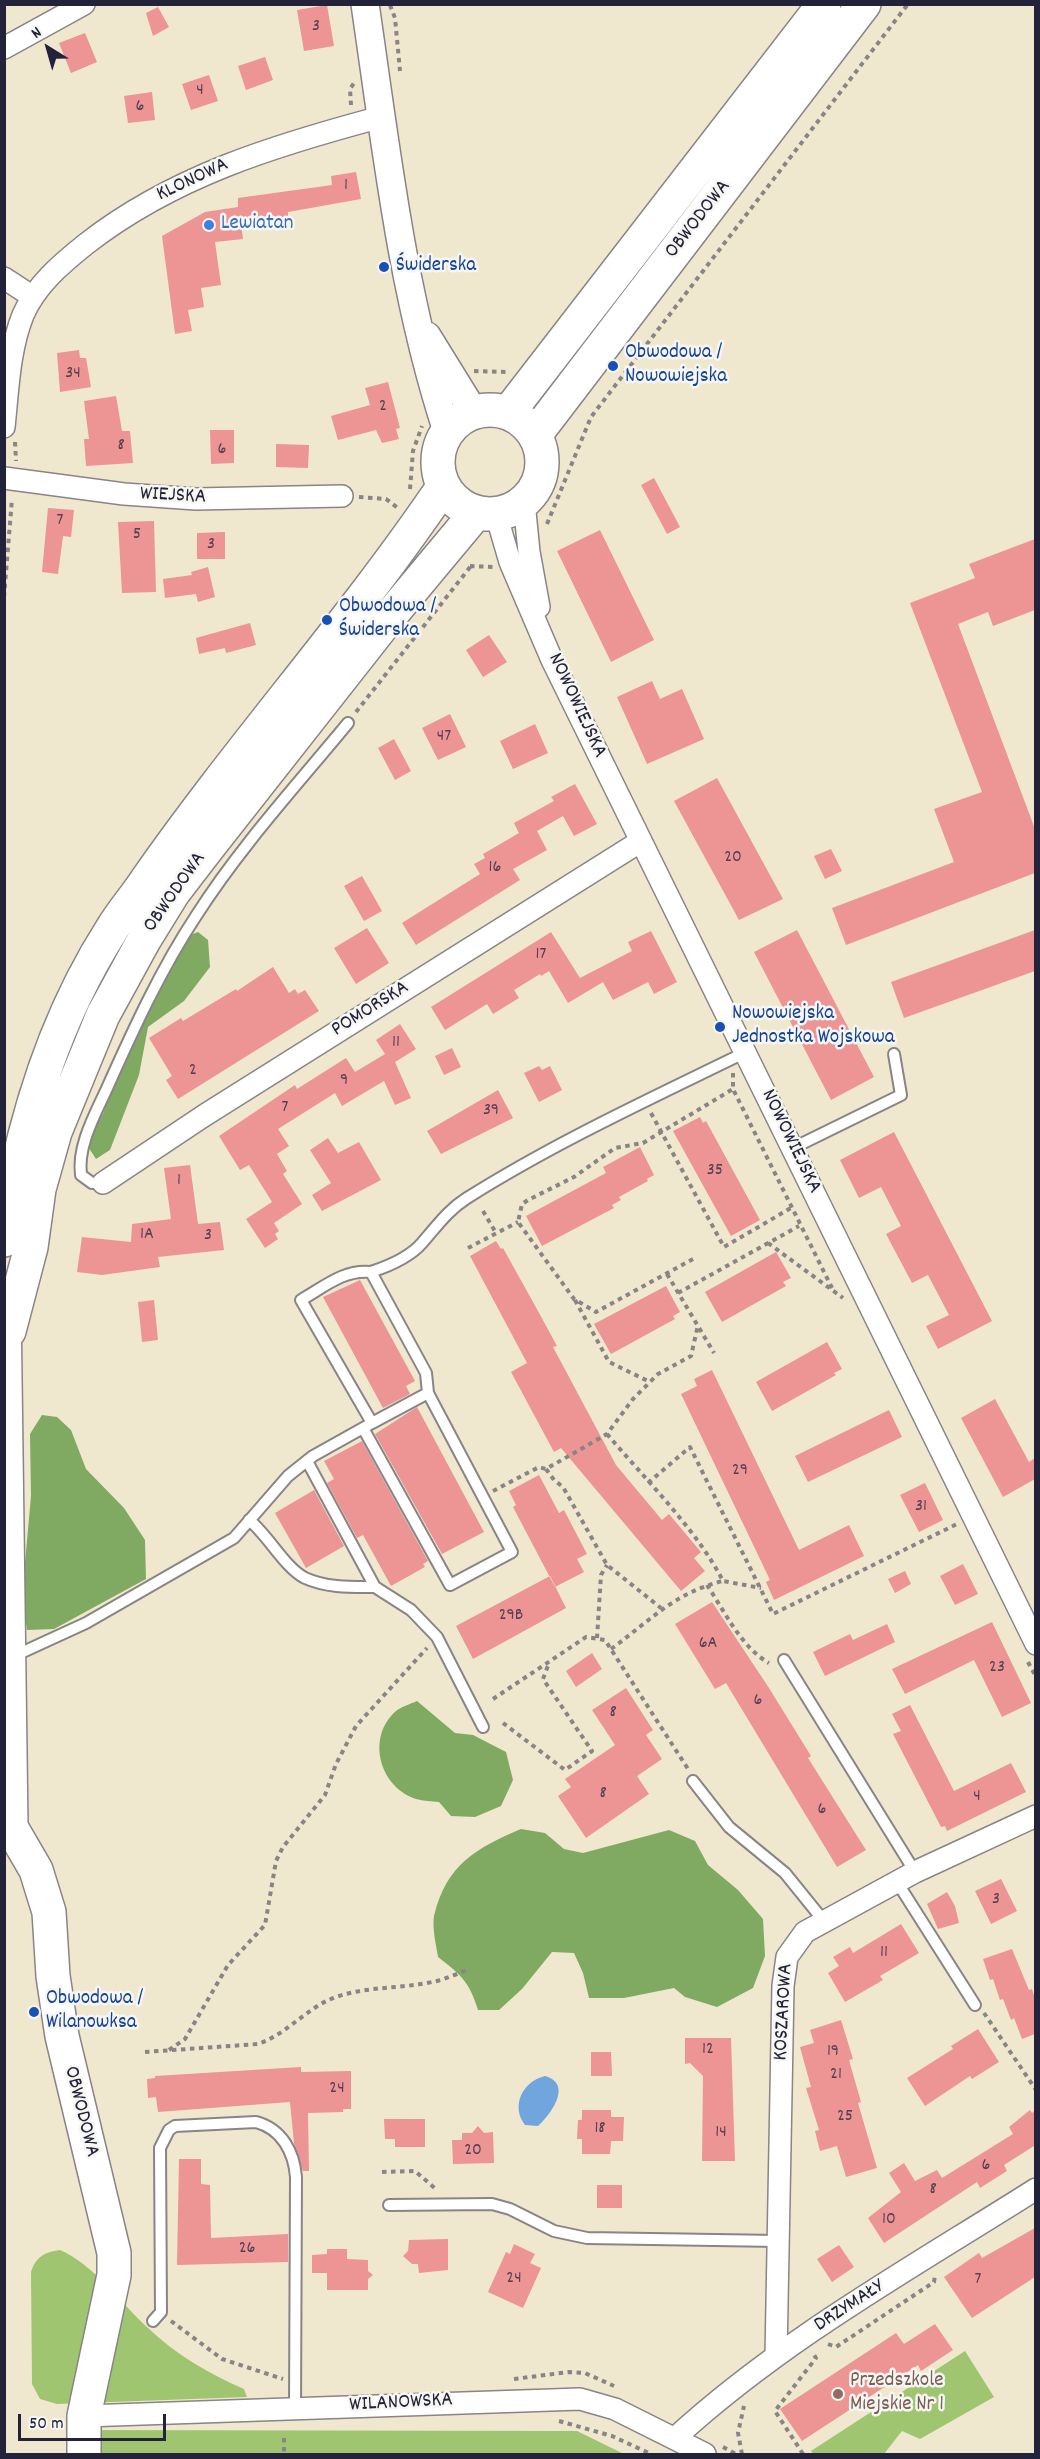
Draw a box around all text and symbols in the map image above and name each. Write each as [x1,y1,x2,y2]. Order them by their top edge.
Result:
house number: 3 [312,17,320,39]
north arrow [18,18,78,78]
text: N [27,22,47,45]
house number: 4 [196,81,204,103]
house number: 6 [136,97,144,119]
street label: KLONOWA [153,153,233,209]
house number: 1 [344,176,348,198]
street label: OBWODOWA [661,176,737,264]
place label: Lewiatan [221,212,293,238]
marker: Lewiatan [202,218,216,232]
place label: Świderska [396,254,476,280]
marker: Świderska [377,260,391,274]
place label: Obwodowa / Nowowiejska [625,341,727,391]
marker: Obwodowa / Nowowiejska [606,359,620,373]
house number: 34 [65,364,81,386]
house number: 2 [379,397,387,419]
house number: 8 [117,436,125,458]
house number: 6 [218,440,226,462]
street label: WIEJSKA [139,483,207,511]
house number: 7 [57,511,63,533]
house number: 5 [133,525,141,547]
house number: 3 [207,535,215,557]
place label: Obwodowa / Świderska [339,595,436,645]
marker: Obwodowa / Świderska [320,613,334,627]
street label: NOWOWIEJSKA [541,650,611,762]
house number: 47 [437,727,451,749]
street label: OBWODOWA [139,848,213,938]
house number: 20 [724,848,742,870]
house number: 16 [489,858,501,880]
house number: 17 [536,945,546,967]
street label: POMORSKA [328,976,414,1044]
place label: Nowowiejska Jednostka Wojskowa [732,1002,895,1052]
marker: Nowowiejska Jednostka Wojskowa [713,1020,727,1034]
house number: 11 [392,1033,400,1055]
house number: 2 [189,1061,197,1083]
house number: 9 [340,1071,348,1093]
street label: NOWOWIEJSKA [754,1086,826,1198]
house number: 7 [282,1098,288,1120]
house number: 39 [483,1101,499,1123]
house number: 35 [707,1161,723,1183]
house number: 1 [177,1171,181,1193]
house number: 1A [140,1225,154,1247]
house number: 3 [204,1226,212,1248]
house number: 29 [732,1461,748,1483]
house number: 31 [915,1497,927,1519]
house number: 29B [499,1606,523,1628]
house number: 6A [699,1634,717,1656]
house number: 23 [989,1658,1005,1680]
house number: 6 [754,1691,762,1713]
house number: 8 [609,1703,617,1725]
house number: 8 [599,1784,607,1806]
house number: 4 [973,1787,981,1809]
house number: 6 [818,1800,826,1822]
house number: 3 [992,1890,1000,1912]
house number: 11 [880,1943,888,1965]
street label: KOSZAROWA [770,1963,800,2061]
place label: Obwodowa / Wilanowksa [46,1987,143,2037]
marker: Obwodowa / Wilanowksa [27,2005,41,2019]
house number: 12 [702,2040,714,2062]
house number: 19 [827,2042,839,2064]
street label: OBWODOWA [57,2064,103,2160]
house number: 21 [830,2065,842,2087]
house number: 24 [329,2079,345,2101]
house number: 25 [837,2107,853,2129]
house number: 18 [594,2119,606,2141]
house number: 14 [715,2123,727,2145]
house number: 20 [464,2141,482,2163]
house number: 6 [982,2156,990,2178]
house number: 8 [929,2180,937,2202]
house number: 10 [882,2210,896,2232]
house number: 26 [239,2239,255,2261]
house number: 24 [506,2269,522,2291]
house number: 7 [975,2270,981,2292]
street label: DRZYMAŁY [810,2275,890,2339]
place label: Przedszkole Miejskie Nr 1 [850,2369,944,2419]
marker: Przedszkole Miejskie Nr 1 [831,2387,845,2401]
street label: WILANOWSKA [349,2389,453,2419]
scale bar [21,2402,170,2440]
text: 50 m [29,2412,64,2437]

